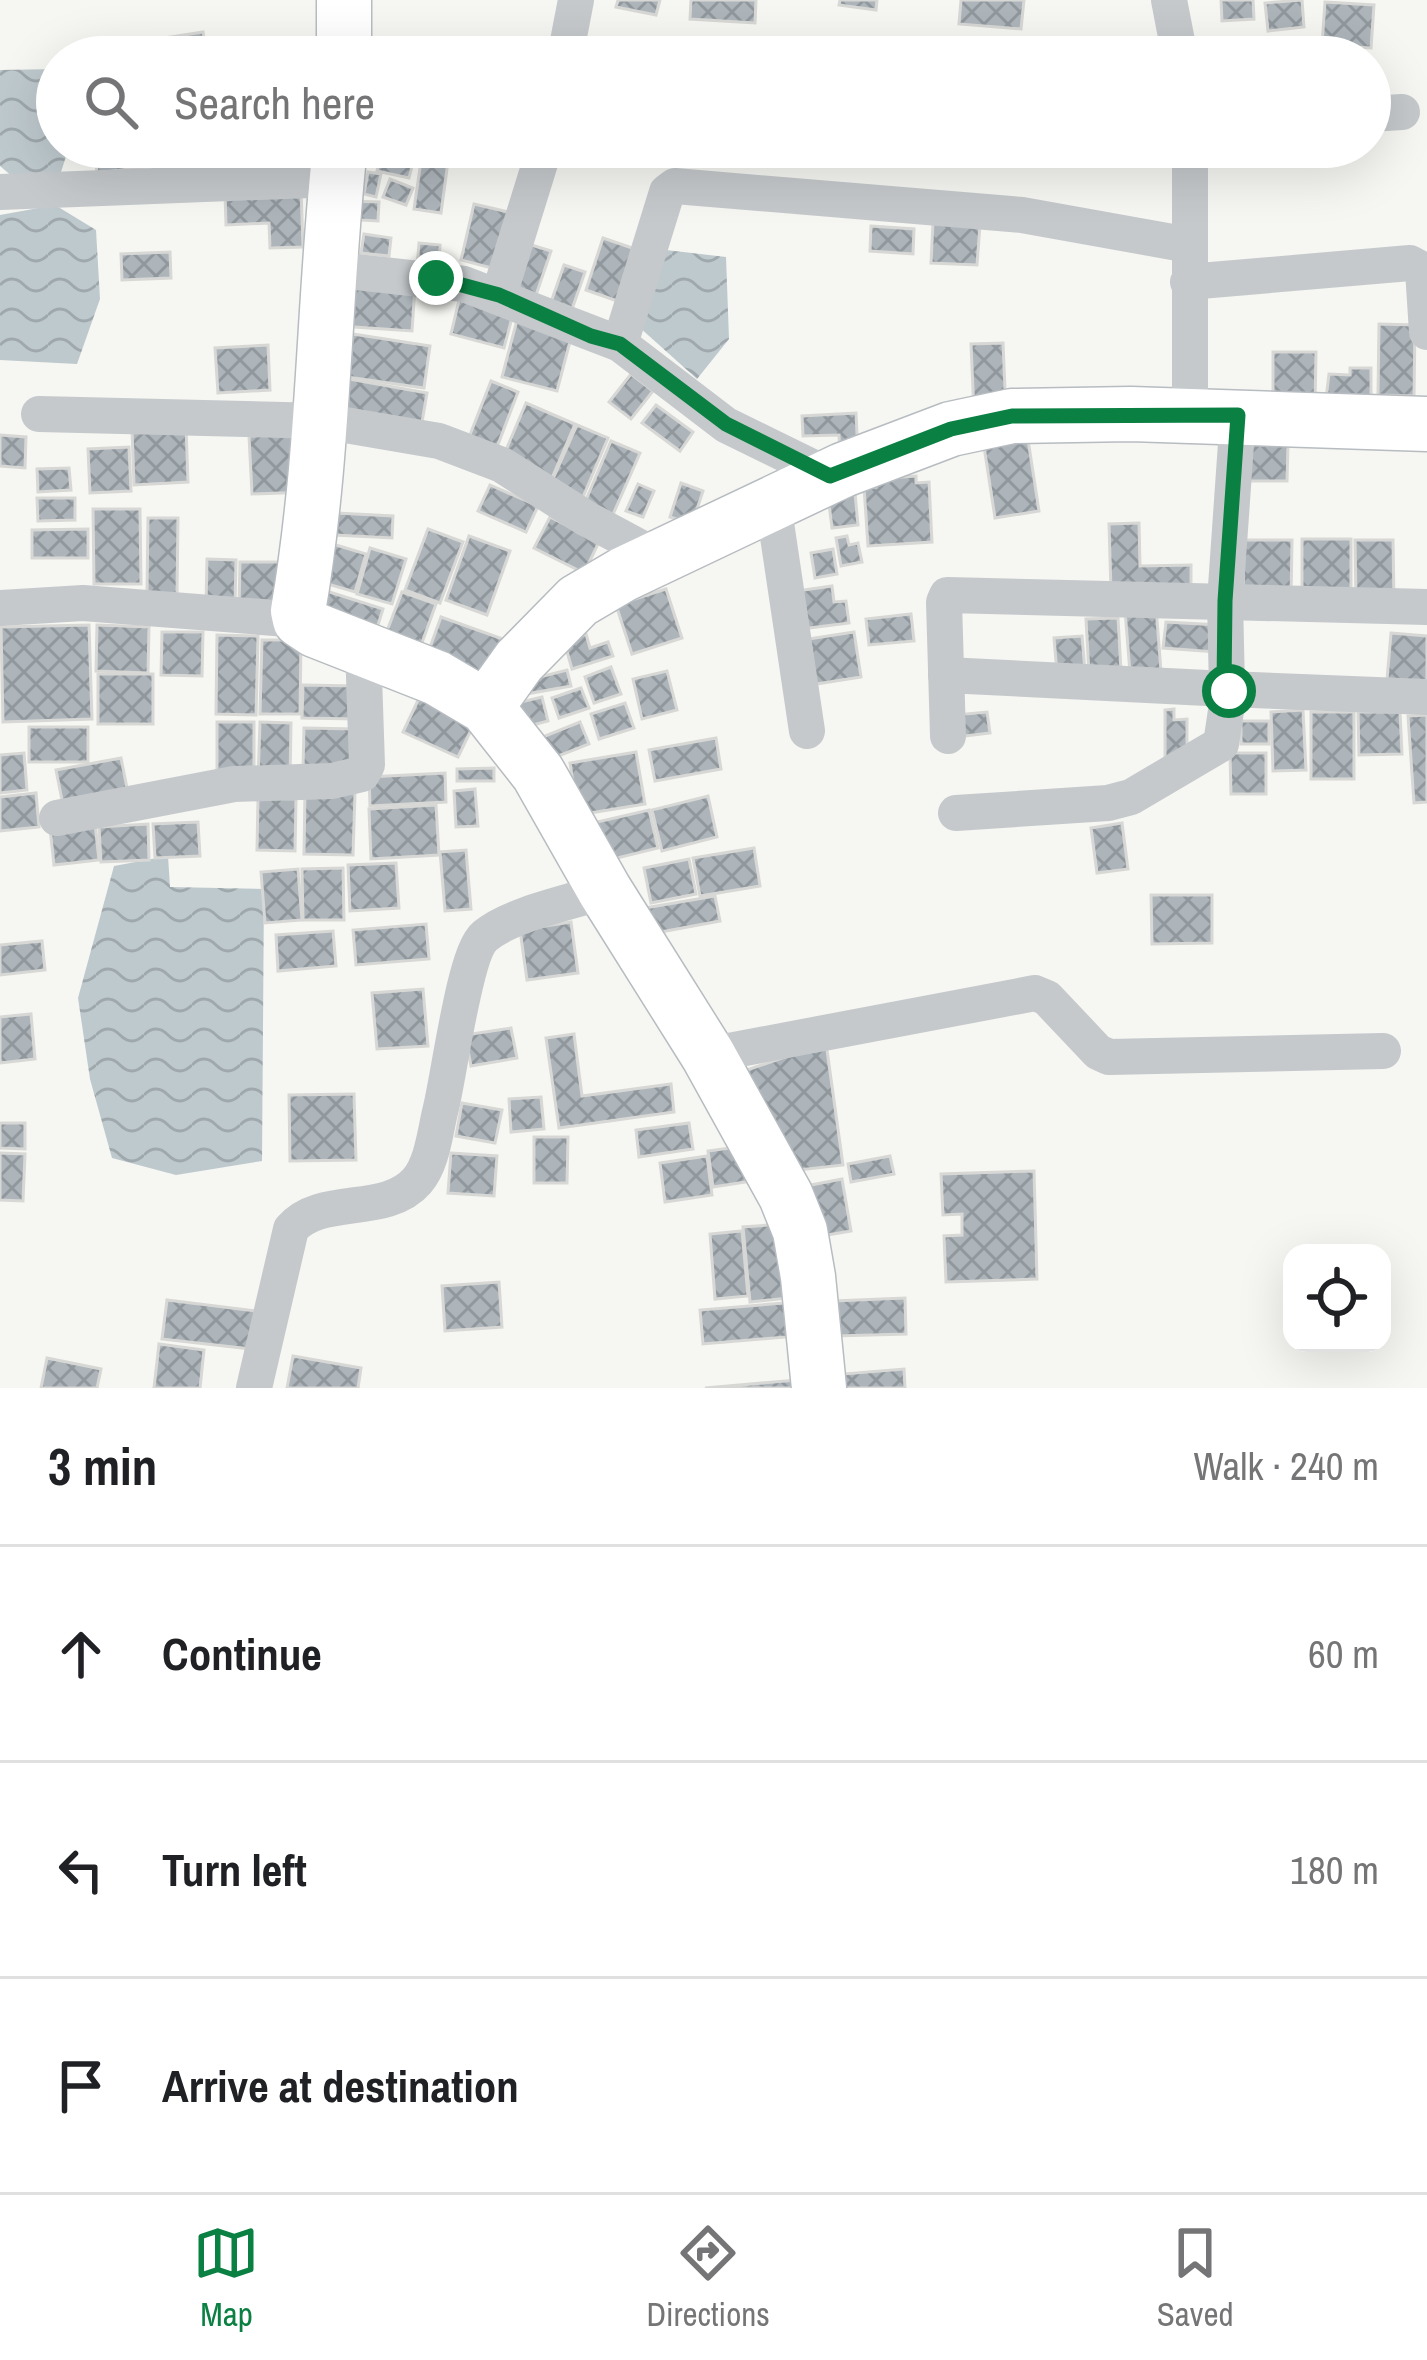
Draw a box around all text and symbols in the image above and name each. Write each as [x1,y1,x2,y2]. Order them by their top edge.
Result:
search box [36,36,1391,168]
icon: search [78,69,144,135]
text: Search here [174,72,375,133]
route end [409,251,463,305]
route start [1202,664,1256,718]
map controls [1283,1244,1391,1352]
button: locate [1283,1244,1391,1352]
text: 3 min [48,1432,157,1501]
text: Walk · 240 m [1194,1440,1379,1492]
icon: ahead [48,1621,114,1687]
text: Continue [162,1623,322,1684]
text: 60 m [1308,1628,1379,1680]
icon: left [48,1837,114,1903]
text: Turn left [162,1839,307,1900]
text: 180 m [1290,1844,1379,1896]
icon: arrive [48,2053,114,2119]
text: Arrive at destination [162,2055,519,2116]
tab: Map [193,2220,259,2336]
tab: Directions [646,2220,770,2336]
tab: Saved [1157,2220,1233,2336]

